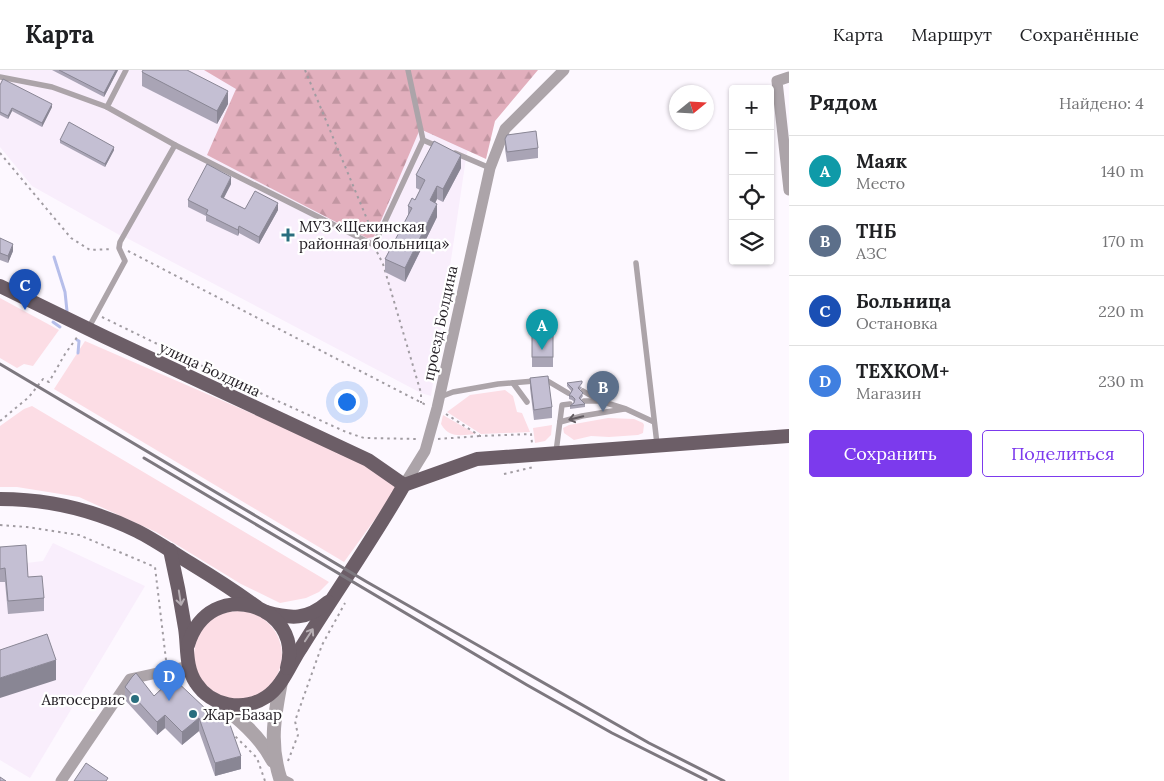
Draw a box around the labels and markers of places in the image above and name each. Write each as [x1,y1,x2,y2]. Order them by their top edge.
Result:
place label: МУЗ «Щекинская районная больница» [299,217,449,253]
marker: МУЗ «Щекинская районная больница» [281,228,295,242]
pin: C [9,269,41,310]
pin: A [526,309,558,350]
pin: B [587,371,619,412]
pin: D [153,660,185,701]
place label: Автосервис [40,690,125,709]
marker: Автосервис [129,693,141,705]
place label: Жар-Базар [203,705,282,724]
marker: Жар-Базар [187,708,199,720]

